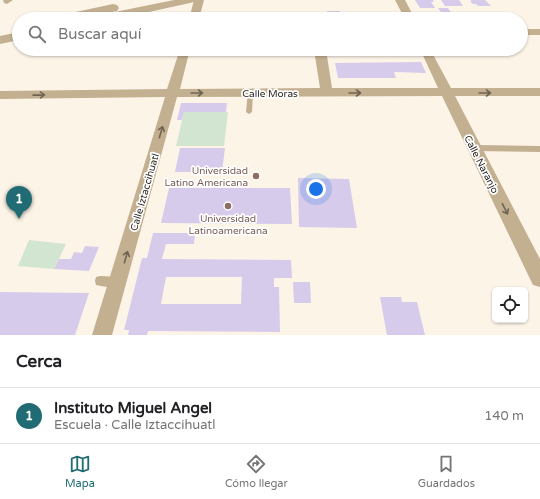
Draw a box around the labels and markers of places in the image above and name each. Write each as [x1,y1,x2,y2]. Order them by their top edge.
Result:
place label: Universidad Latino Americana [164,165,248,189]
marker: Universidad Latino Americana [251,171,261,181]
pin: 1 [6,186,32,219]
marker: Universidad Latinoamericana [223,201,233,211]
place label: Universidad Latinoamericana [188,213,268,237]

